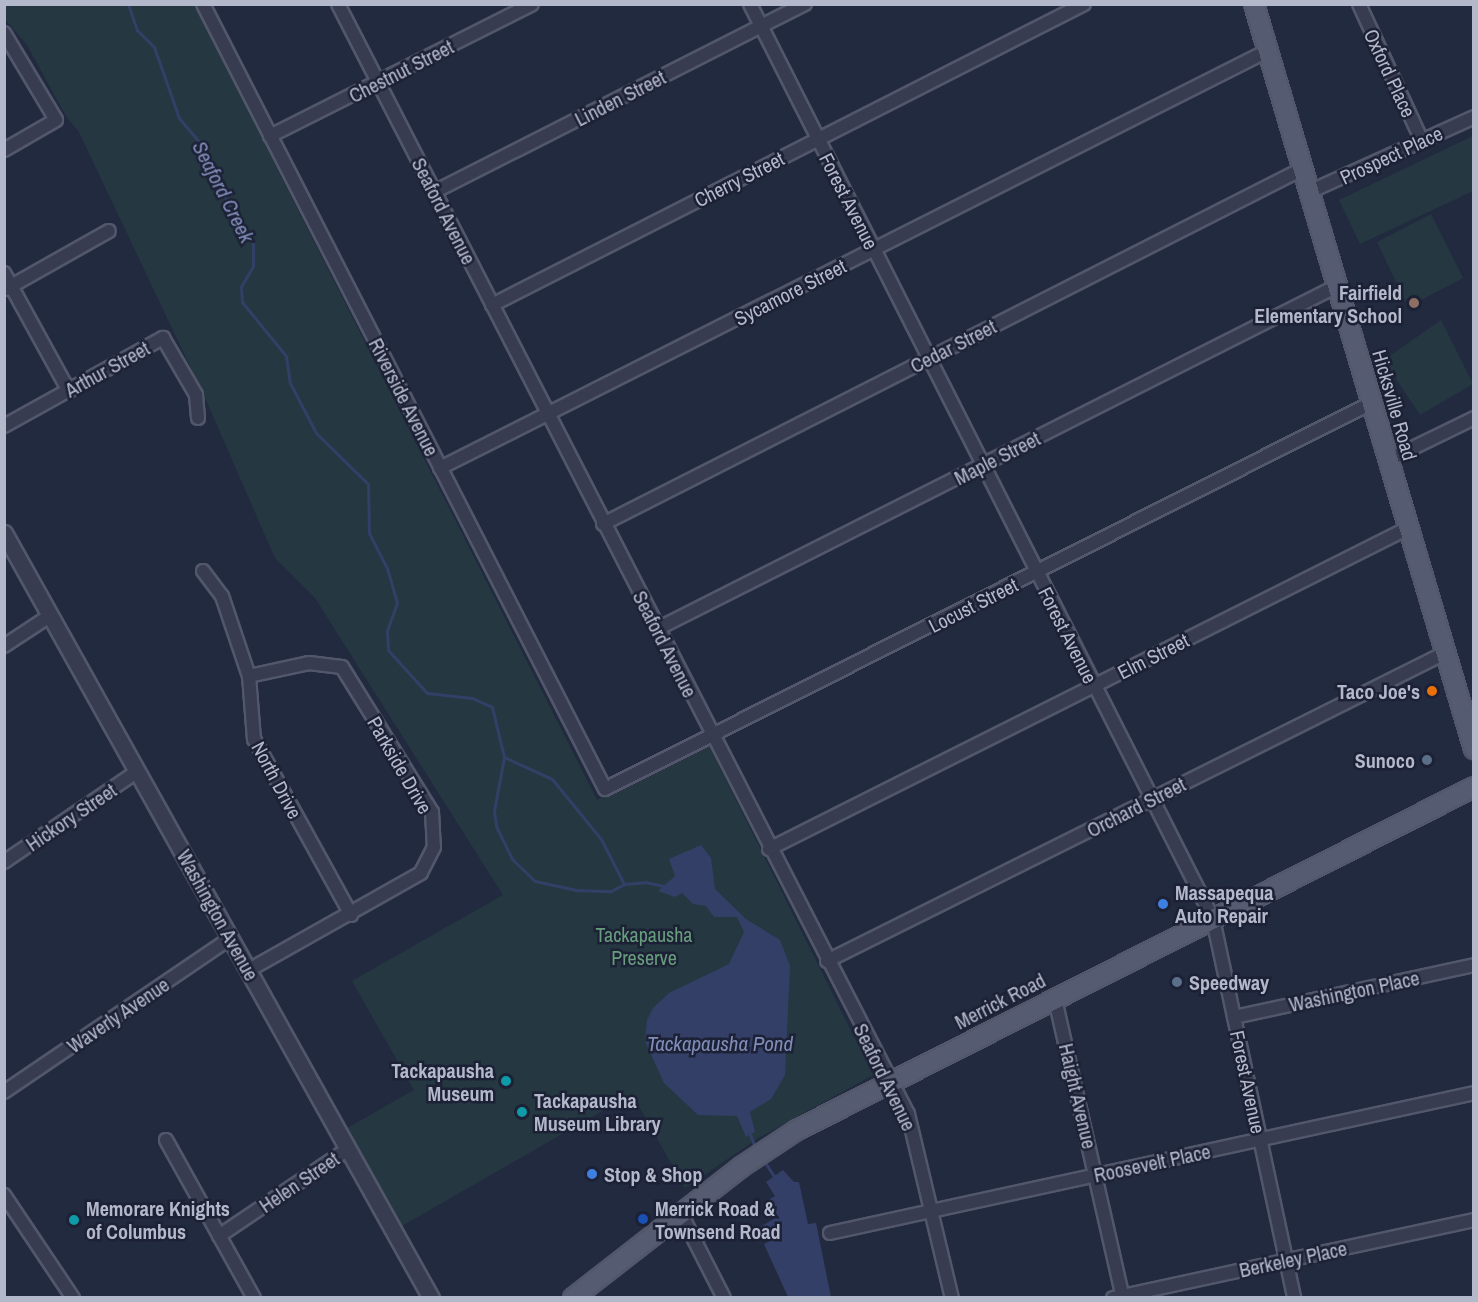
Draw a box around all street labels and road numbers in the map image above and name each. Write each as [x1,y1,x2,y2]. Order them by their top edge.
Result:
street label: Oxford Place [1359,25,1421,121]
street label: Chestnut Street [345,34,457,108]
street label: Linden Street [571,65,669,131]
street label: Prospect Place [1336,121,1446,189]
street label: Cherry Street [690,146,788,212]
street label: Forest Avenue [814,149,884,253]
street label: Seaford Avenue [407,153,481,269]
street label: Sycamore Street [730,254,850,330]
street label: Cedar Street [906,314,1000,378]
street label: Riverside Avenue [364,334,444,460]
street label: Arthur Street [61,336,153,402]
street label: Hicksville Road [1368,347,1422,463]
street label: Maple Street [950,426,1044,490]
street label: Locust Street [924,572,1022,638]
street label: Forest Avenue [1033,583,1103,687]
street label: Seaford Avenue [628,586,702,702]
street label: Elm Street [1113,628,1193,684]
street label: Parkside Drive [362,712,438,818]
street label: North Drive [247,737,307,823]
street label: Orchard Street [1083,772,1189,842]
street label: Hickory Street [21,778,121,856]
street label: Washington Avenue [172,845,264,985]
street label: Washington Place [1287,965,1421,1017]
street label: Merrick Road [951,968,1049,1034]
street label: Waverly Avenue [62,972,174,1058]
street label: Seaford Avenue [848,1019,922,1135]
street label: Forest Avenue [1225,1028,1271,1136]
street label: Haight Avenue [1054,1041,1102,1151]
street label: Roosevelt Place [1092,1139,1212,1187]
street label: Helen Street [255,1147,343,1217]
street label: Berkeley Place [1237,1236,1349,1282]

